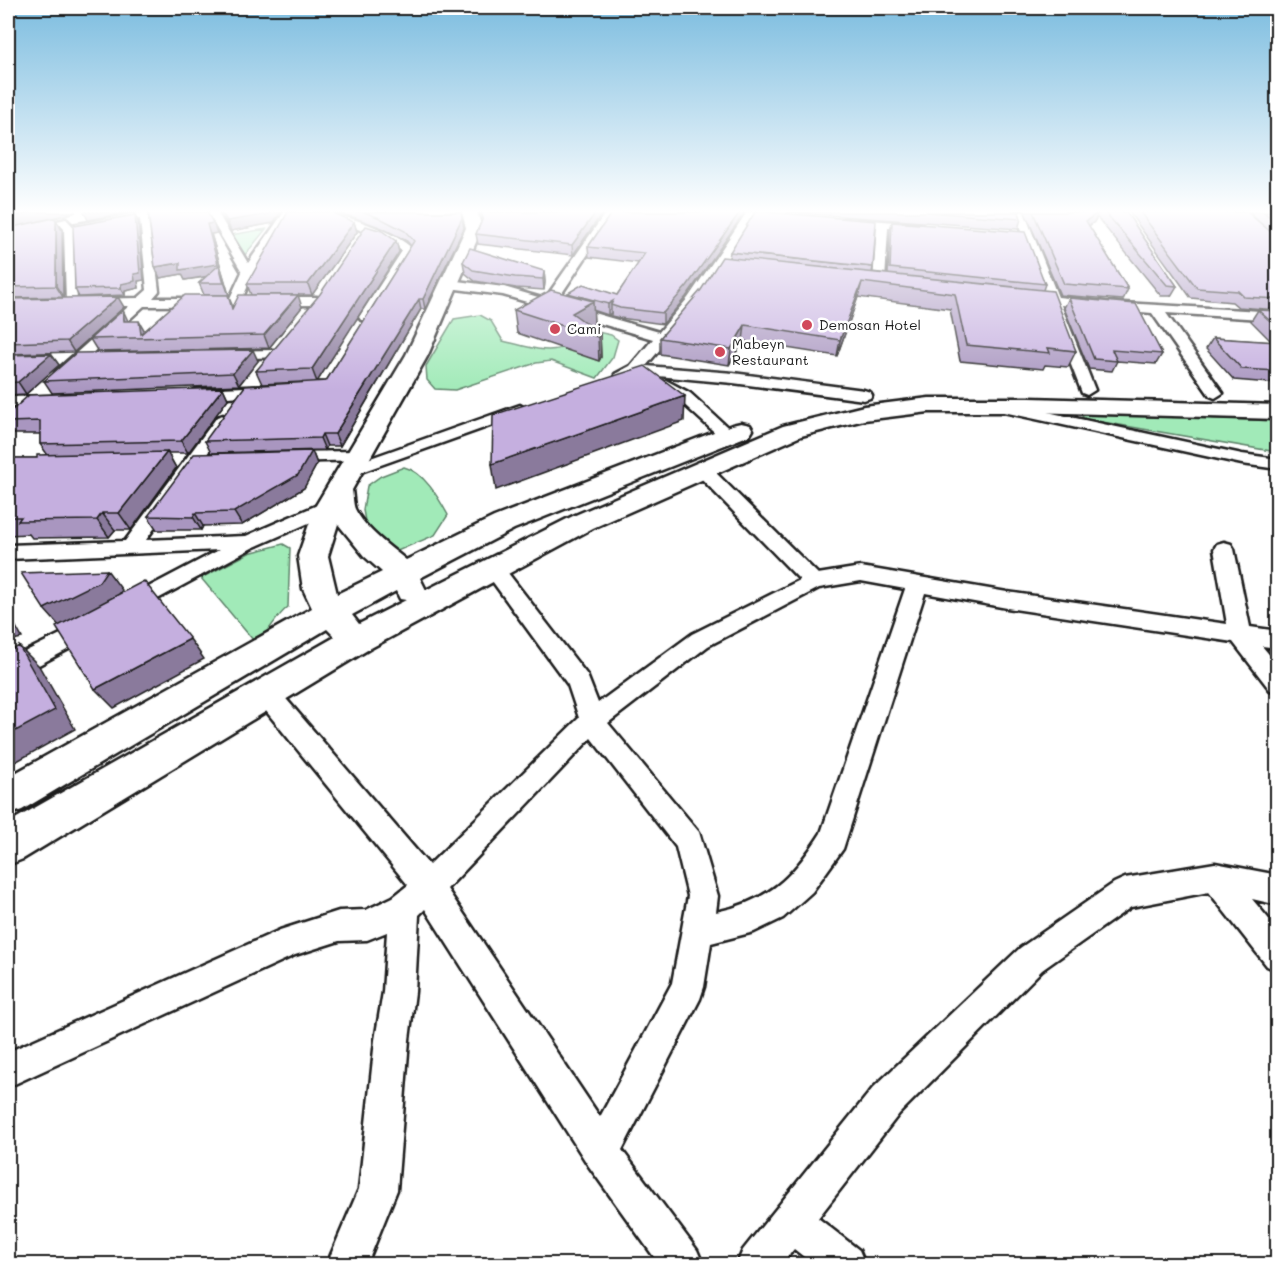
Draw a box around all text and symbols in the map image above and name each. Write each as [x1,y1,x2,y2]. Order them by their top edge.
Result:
place label: Demosan Hotel [819,315,921,334]
marker: Demosan Hotel [800,318,814,332]
place label: Cami [567,319,601,338]
marker: Cami [548,322,562,336]
place label: Mabeyn Restaurant [732,334,809,369]
marker: Mabeyn Restaurant [713,345,727,359]

